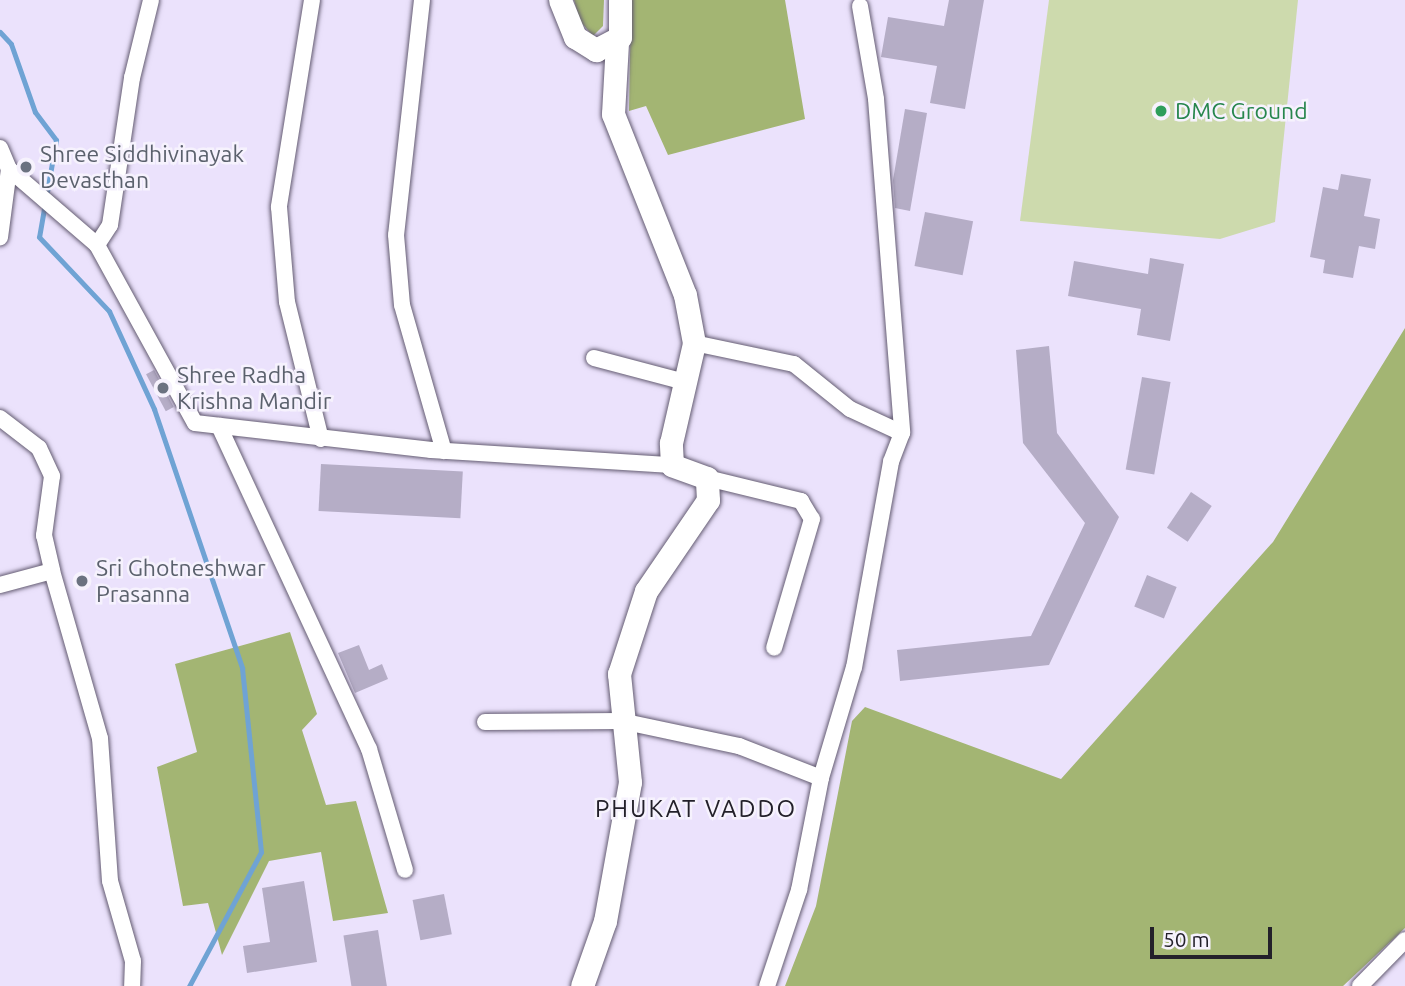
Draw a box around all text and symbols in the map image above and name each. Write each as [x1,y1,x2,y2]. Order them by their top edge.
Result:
place label: DMC Ground [1175,97,1308,125]
marker: DMC Ground [1153,103,1169,119]
place label: Shree Siddhivinayak Devasthan [40,140,244,194]
marker: Shree Siddhivinayak Devasthan [18,159,34,175]
place label: Shree Radha Krishna Mandir [177,361,331,415]
marker: Shree Radha Krishna Mandir [155,380,171,396]
place label: Sri Ghotneshwar Prasanna [96,554,266,608]
marker: Sri Ghotneshwar Prasanna [74,573,90,589]
district label: PHUKAT VADDO [596,795,796,823]
scale bar [1153,912,1276,956]
text: 50 m [1163,927,1210,951]

